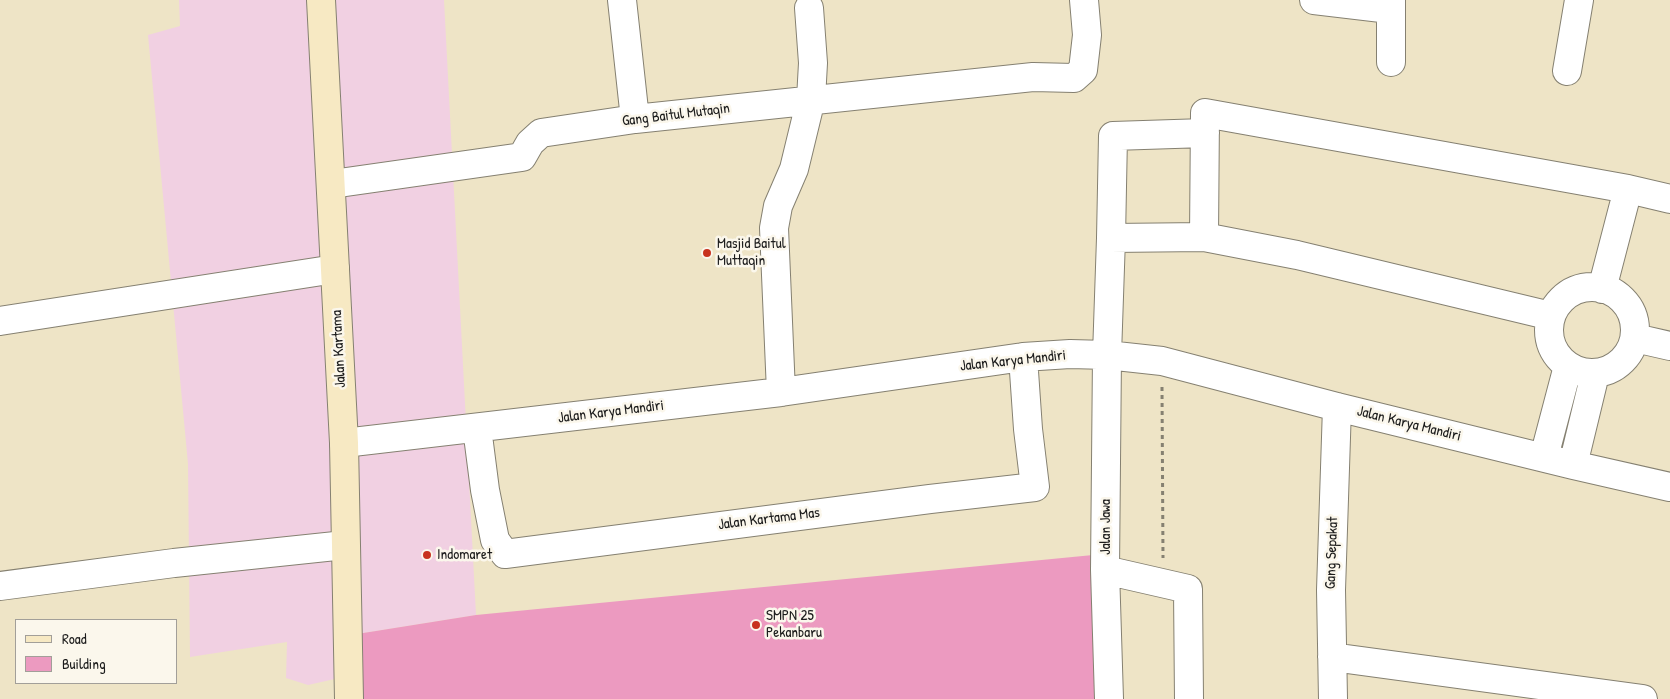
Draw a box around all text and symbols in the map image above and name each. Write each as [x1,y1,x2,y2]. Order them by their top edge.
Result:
street label: Gang Baitul Mutaqin [621,99,731,131]
place label: Masjid Baitul Muttaqin [717,235,786,270]
marker: Masjid Baitul Muttaqin [701,247,713,259]
street label: Jalan Kartama [328,310,350,388]
street label: Jalan Karya Mandiri [959,346,1067,376]
street label: Jalan Karya Mandiri [557,397,665,427]
street label: Jalan Karya Mandiri [1355,402,1463,446]
street label: Jalan Jawa [1097,499,1115,555]
street label: Jalan Kartama Mas [717,504,821,534]
street label: Gang Sepakat [1322,517,1342,589]
place label: Indomaret [437,546,492,564]
marker: Indomaret [421,549,433,561]
place label: SMPN 25 Pekanbaru [766,607,822,642]
legend [15,619,178,684]
marker: SMPN 25 Pekanbaru [750,619,762,631]
text: Road [62,628,87,649]
text: Building [62,653,106,674]

